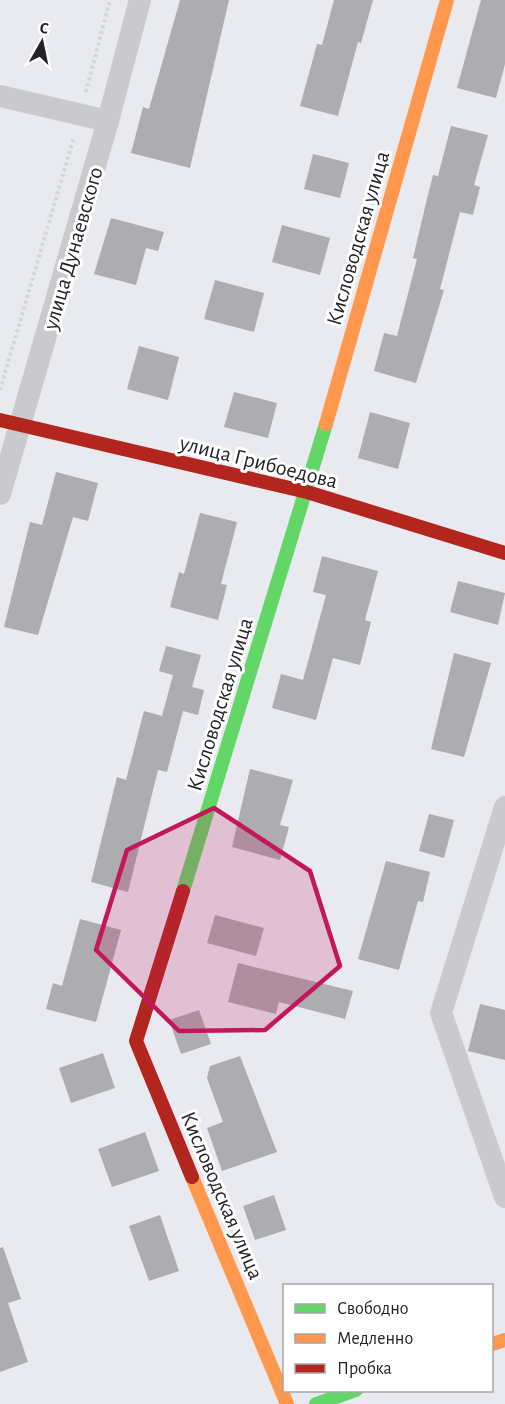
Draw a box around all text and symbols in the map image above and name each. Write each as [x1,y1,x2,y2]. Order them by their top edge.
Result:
north arrow [12,12,72,72]
text: С [39,20,50,37]
street label: Кисловодская улица [323,149,393,328]
street label: улица Дунаевского [39,165,107,333]
street label: улица Грибоедова [177,431,340,492]
street label: Кисловодская улица [183,615,257,794]
street label: Кисловодская улица [177,1108,267,1283]
legend [283,1284,493,1392]
text: Свободно [337,1299,409,1318]
text: Медленно [337,1330,413,1348]
text: Пробка [337,1359,392,1378]

